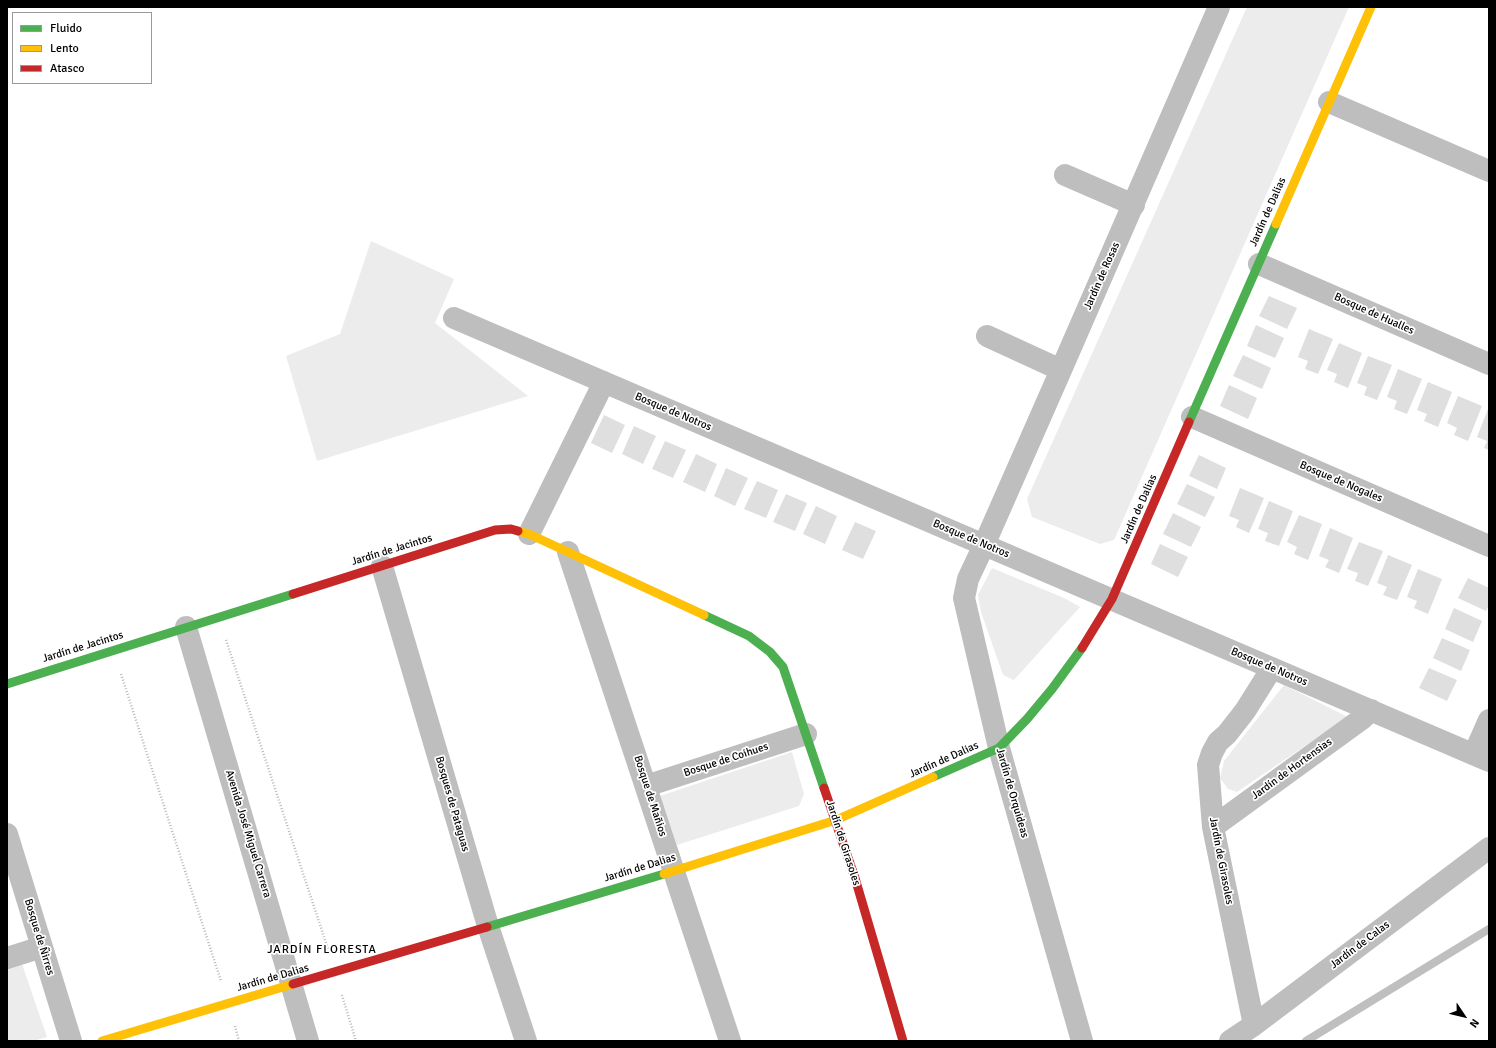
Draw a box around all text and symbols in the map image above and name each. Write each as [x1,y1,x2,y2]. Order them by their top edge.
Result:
legend [12,12,152,84]
text: Fluido [50,21,82,36]
text: Lento [50,41,79,56]
text: Atasco [50,61,85,76]
street label: Jardín de Dalias [1247,175,1289,249]
street label: Jardín de Rosas [1081,240,1123,312]
street label: Bosque de Hualles [1332,290,1416,338]
street label: Bosque de Notros [633,390,713,434]
street label: Bosque de Nogales [1298,459,1384,505]
street label: Jardín de Dalias [1118,472,1160,546]
street label: Bosque de Notros [931,517,1011,561]
street label: Jardín de Jacintos [350,531,434,569]
street label: Jardín de Jacintos [41,628,125,666]
street label: Bosque de Notros [1229,645,1309,689]
street label: Jardín de Hortensias [1249,735,1335,803]
street label: Jardín de Dalias [907,739,981,781]
street label: Bosque de Coihues [682,740,770,780]
street label: Jardín de Orquideas [993,747,1031,839]
street label: Bosque de Mañios [631,754,669,838]
street label: Bosques de Pataguas [432,755,472,853]
street label: Avenida José Miguel Carrera [222,768,274,900]
street label: Jardín de Girasoles [823,799,863,887]
street label: Jardín de Girasoles [1206,816,1236,906]
street label: Jardín de Dalias [603,851,677,885]
street label: Bosque de Ñirres [21,897,57,977]
street label: Jardín de Calas [1328,918,1392,972]
district label: JARDÍN FLORESTA [267,943,377,957]
street label: Jardín de Dalias [235,961,311,995]
north arrow [1444,996,1484,1036]
text: N [1467,1016,1482,1030]

